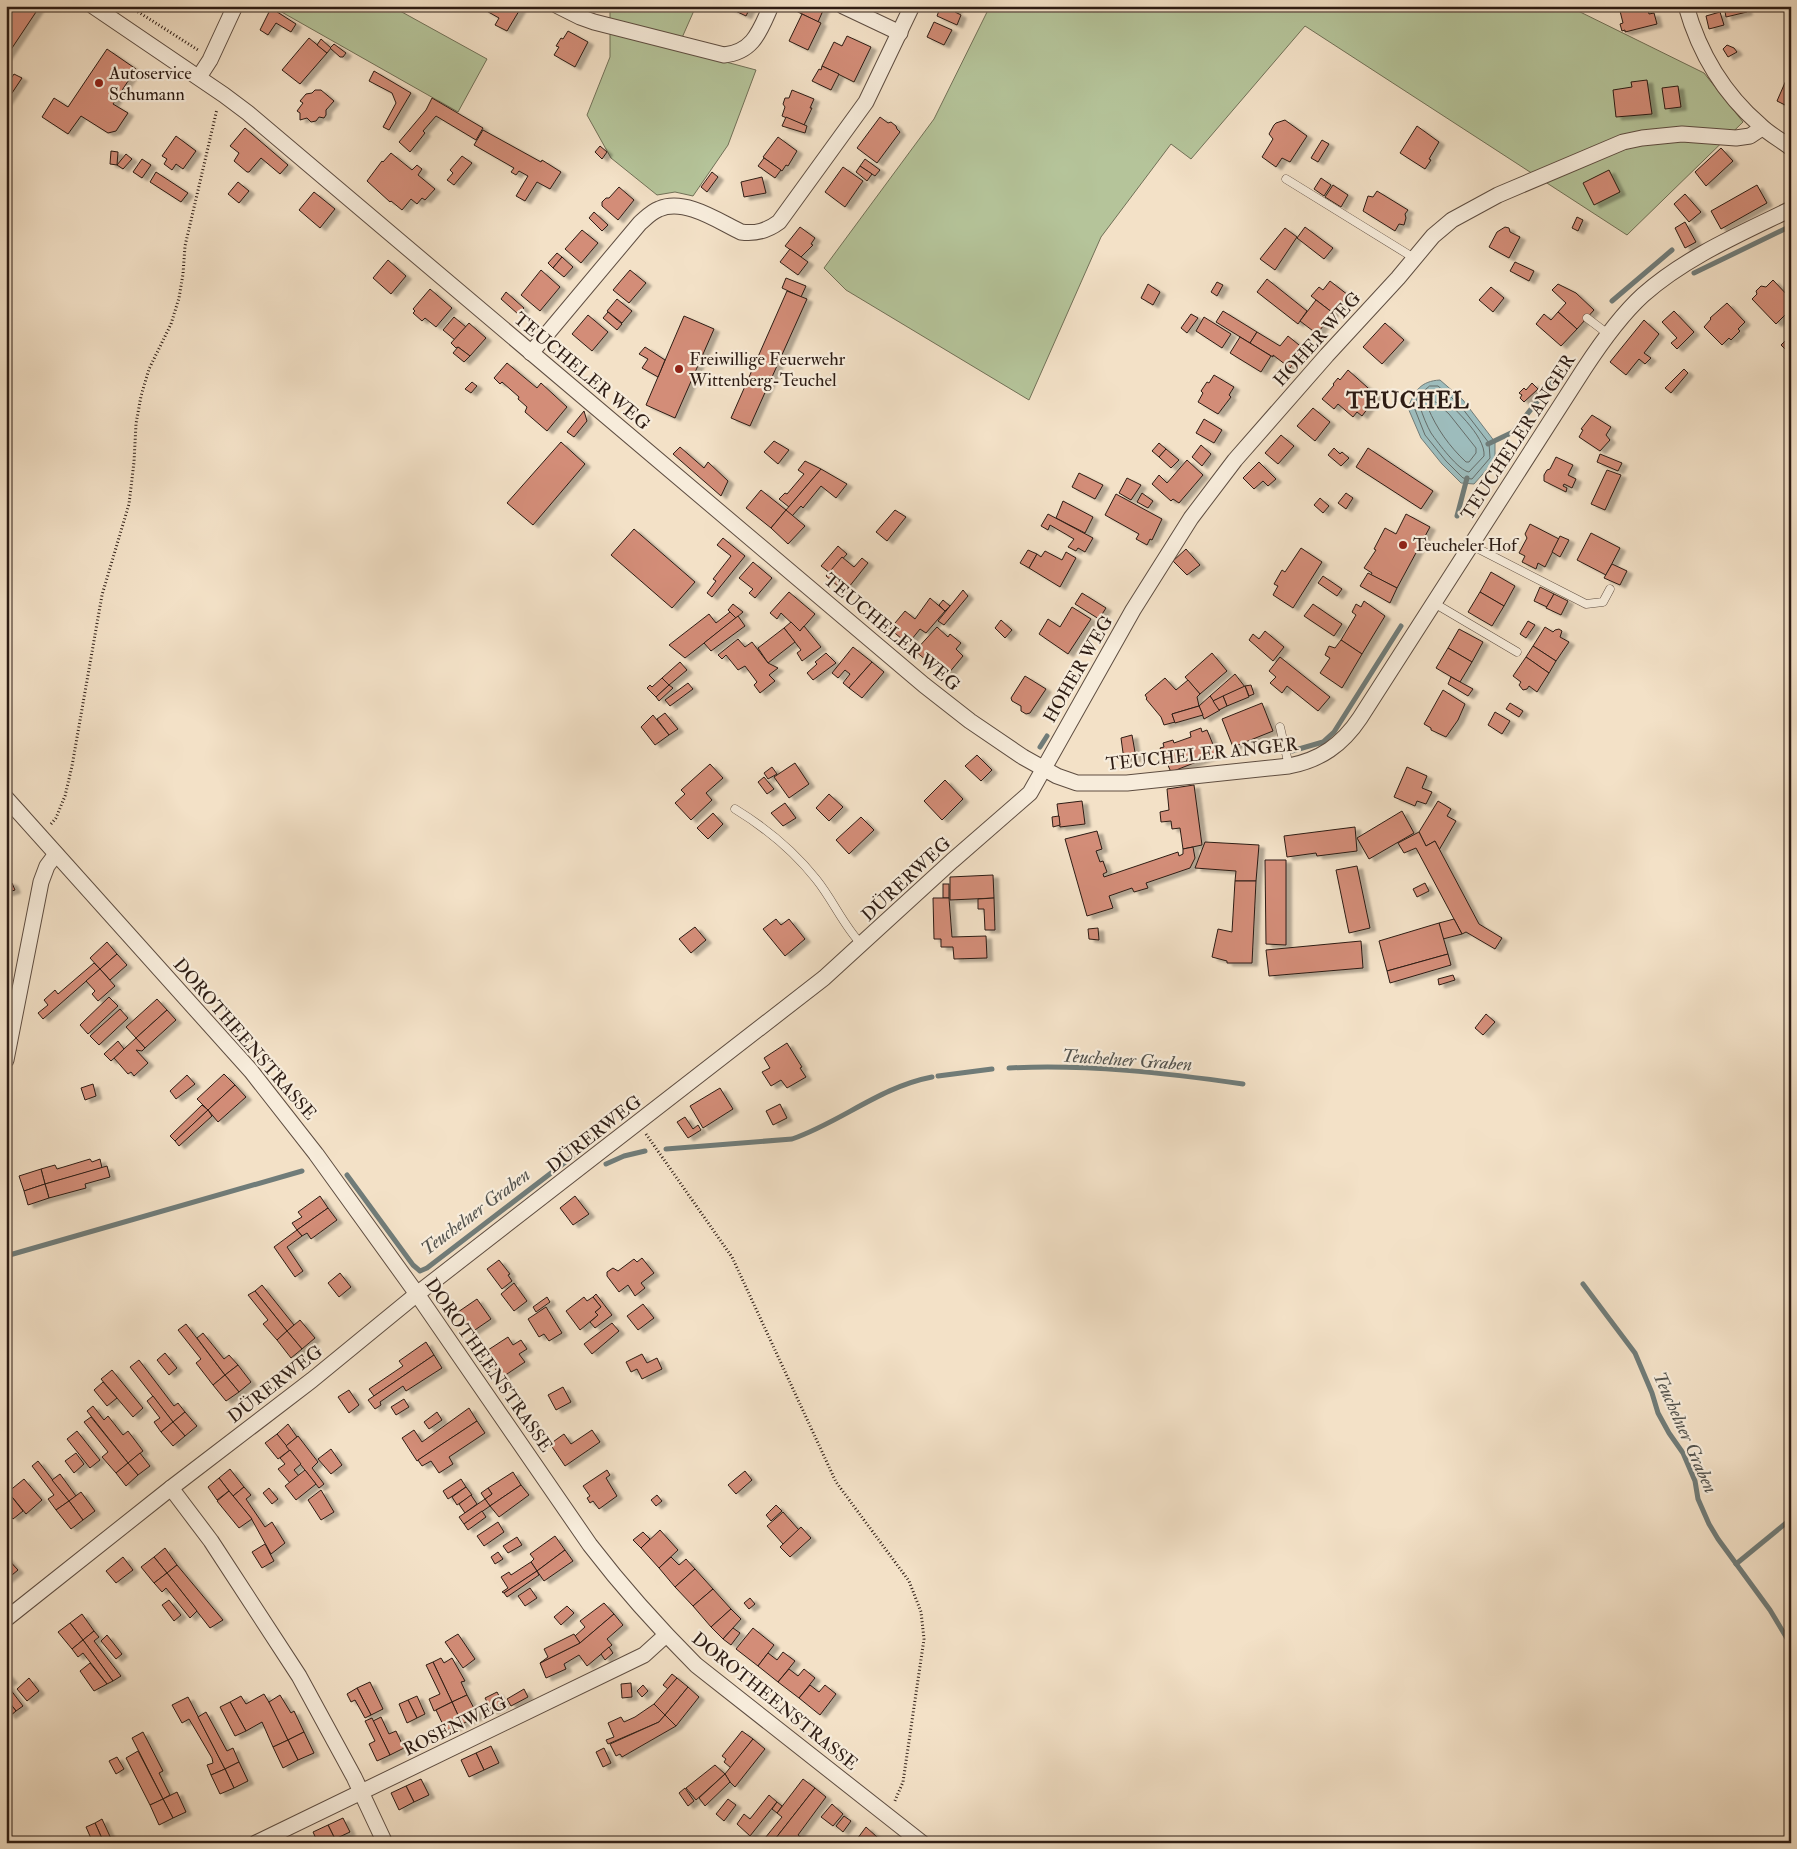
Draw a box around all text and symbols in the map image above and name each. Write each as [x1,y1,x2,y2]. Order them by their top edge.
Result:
place label: Autoservice Schumann [108,62,192,106]
marker: Autoservice Schumann [93,77,105,89]
street label: HOHER WEG [1269,287,1366,392]
street label: TEUCHELER WEG [509,308,655,435]
place label: Freiwillige Feuerwehr Wittenberg-Teuchel [688,348,846,392]
street label: TEUCHELER ANGER [1456,349,1581,525]
marker: Freiwillige Feuerwehr Wittenberg-Teuchel [673,363,685,375]
district label: TEUCHEL [1345,387,1470,415]
place label: Teucheler Hof [1413,534,1520,557]
marker: Teucheler Hof [1397,539,1409,551]
street label: TEUCHELER WEG [819,569,965,696]
street label: HOHER WEG [1038,612,1118,727]
street label: TEUCHELER ANGER [1105,733,1300,776]
street label: DÜRERWEG [857,832,956,927]
street label: DOROTHEENSTRASSE [168,954,321,1125]
water label: Teuchelner Graben [1061,1043,1193,1077]
street label: DÜRERWEG [542,1090,646,1179]
water label: Teuchelner Graben [416,1163,535,1261]
street label: DOROTHEENSTRASSE [420,1274,557,1457]
street label: DÜRERWEG [223,1340,327,1429]
water label: Teuchelner Graben [1648,1368,1723,1497]
street label: DOROTHEENSTRASSE [687,1627,862,1776]
street label: ROSENWEG [400,1691,511,1761]

